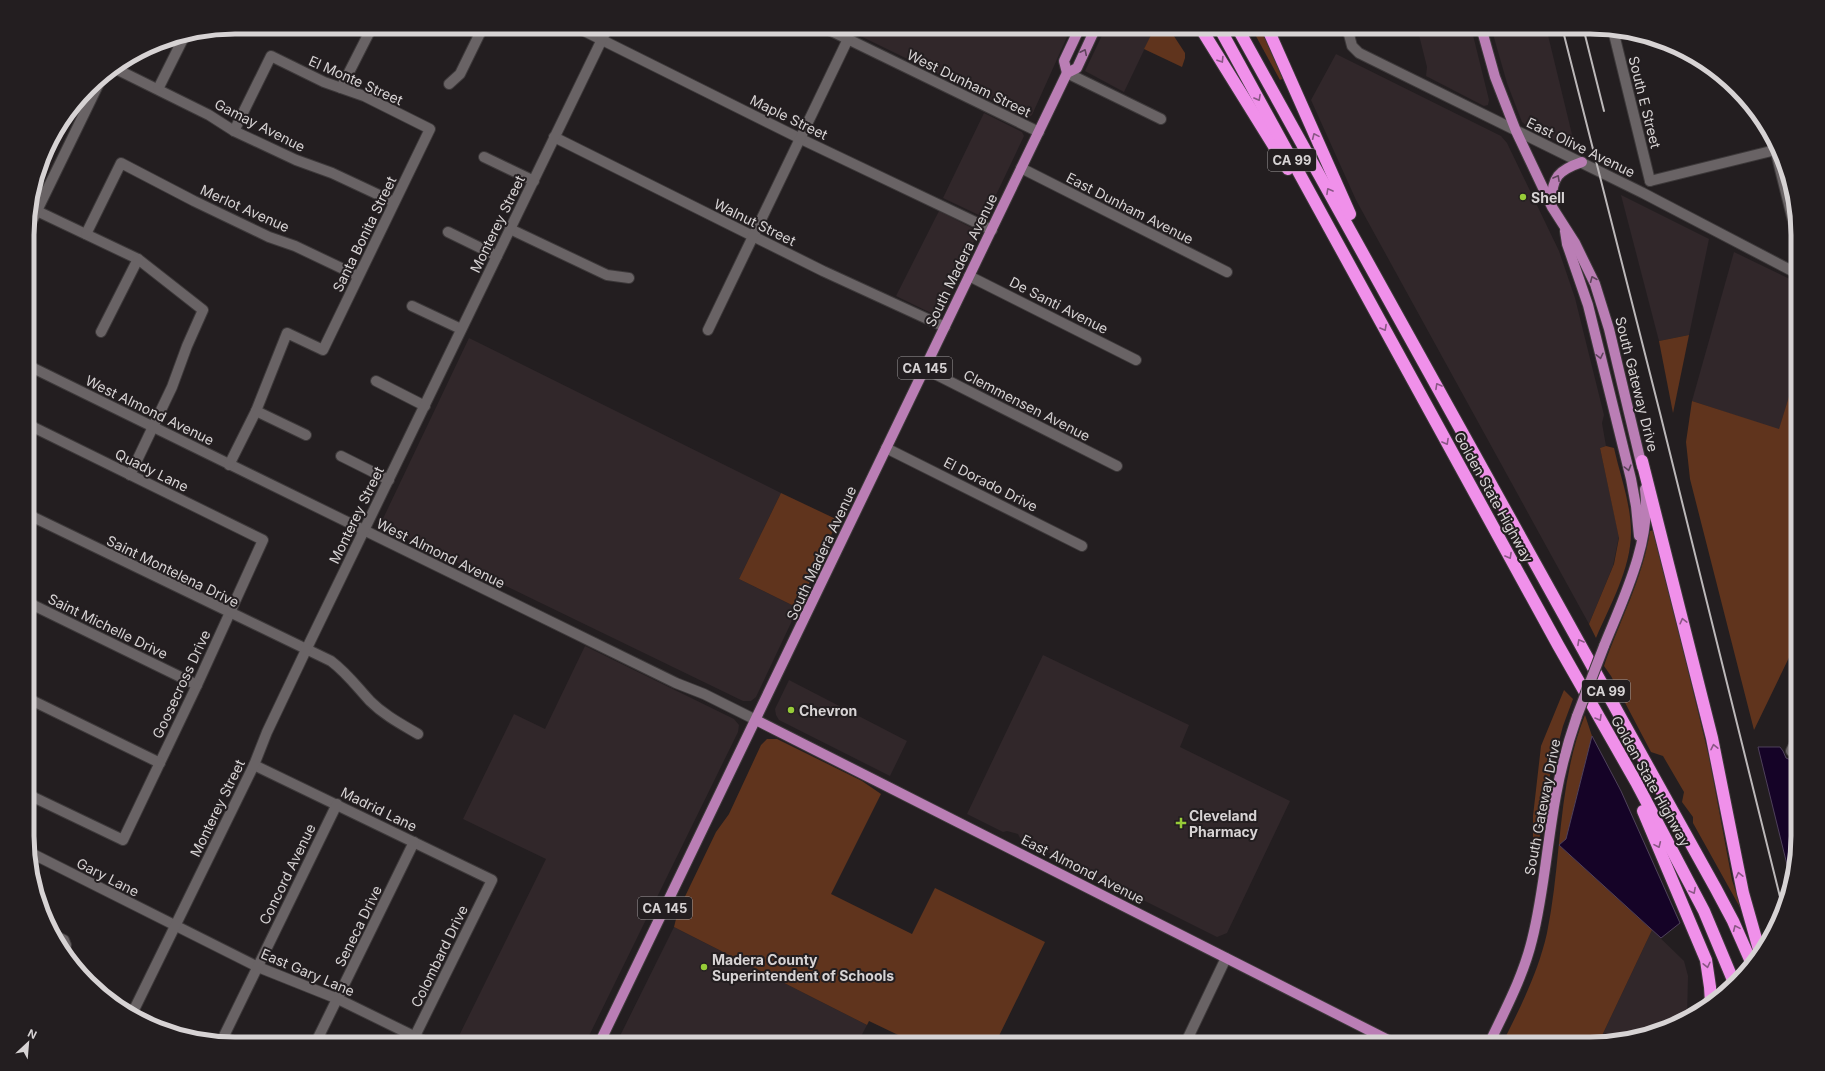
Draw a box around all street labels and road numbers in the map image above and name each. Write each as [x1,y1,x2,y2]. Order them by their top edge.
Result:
street label: West Dunham Street [904,46,1034,121]
street label: El Monte Street [306,52,406,108]
street label: South E Street [1625,54,1665,150]
street label: Maple Street [747,91,831,143]
street label: Gamay Avenue [212,95,308,155]
street label: East Olive Avenue [1524,113,1638,181]
road number: CA 99 [1268,149,1316,171]
street label: East Dunham Avenue [1064,169,1196,247]
street label: Monterey Street [466,172,528,275]
street label: Santa Bonita Street [329,173,400,295]
street label: Merlot Avenue [198,181,292,235]
street label: South Madera Avenue [921,191,1001,329]
street label: Walnut Street [711,195,799,249]
street label: De Santi Avenue [1007,273,1111,337]
street label: South Gateway Drive [1612,315,1662,453]
road number: CA 145 [898,357,952,379]
street label: Clemmensen Avenue [961,366,1093,444]
street label: West Almond Avenue [83,371,217,449]
street label: Golden State Highway [1451,429,1537,565]
street label: Quady Lane [113,445,191,495]
street label: El Dorado Drive [941,453,1041,515]
street label: Monterey Street [325,463,387,566]
street label: South Madera Avenue [782,483,860,623]
street label: West Almond Avenue [374,514,508,592]
street label: Saint Montelena Drive [104,532,242,610]
street label: Saint Michelle Drive [45,590,171,662]
street label: Goosecross Drive [148,627,214,741]
road number: CA 99 [1582,680,1630,702]
street label: Golden State Highway [1608,713,1694,849]
street label: South Gateway Drive [1520,737,1564,877]
street label: Monterey Street [186,756,248,859]
street label: Madrid Lane [338,783,420,835]
street label: Concord Avenue [255,821,319,927]
street label: East Almond Avenue [1019,831,1147,907]
street label: Gary Lane [74,854,142,900]
street label: Seneca Drive [331,883,385,969]
road number: CA 145 [638,897,692,919]
street label: Colombard Drive [407,902,471,1010]
street label: East Gary Lane [259,945,357,999]

